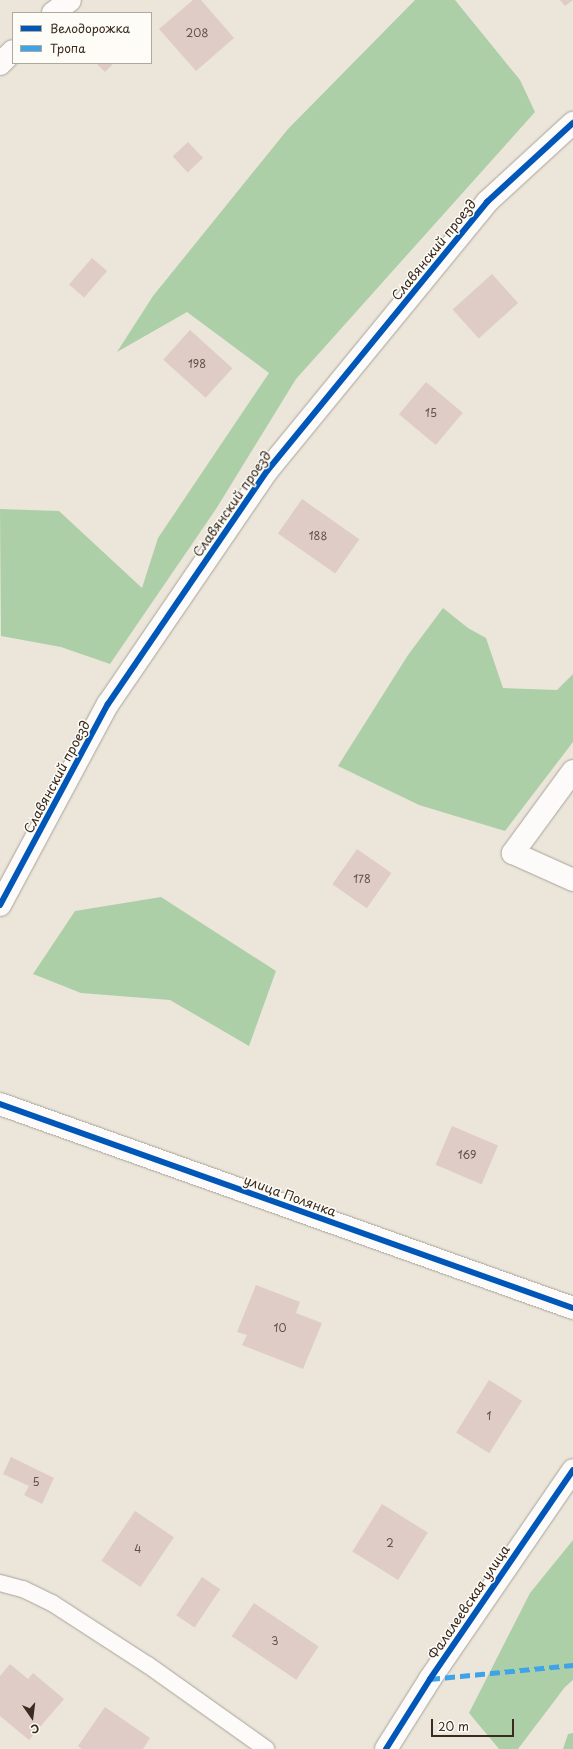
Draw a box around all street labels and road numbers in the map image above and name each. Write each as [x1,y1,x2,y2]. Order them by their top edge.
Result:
street label: Славянский проезд [388,196,480,304]
street label: Славянский проезд [190,448,274,560]
street label: Славянский проезд [21,718,93,836]
street label: улица Полянка [241,1172,339,1220]
street label: Фалалеевская улица [425,1542,513,1662]

